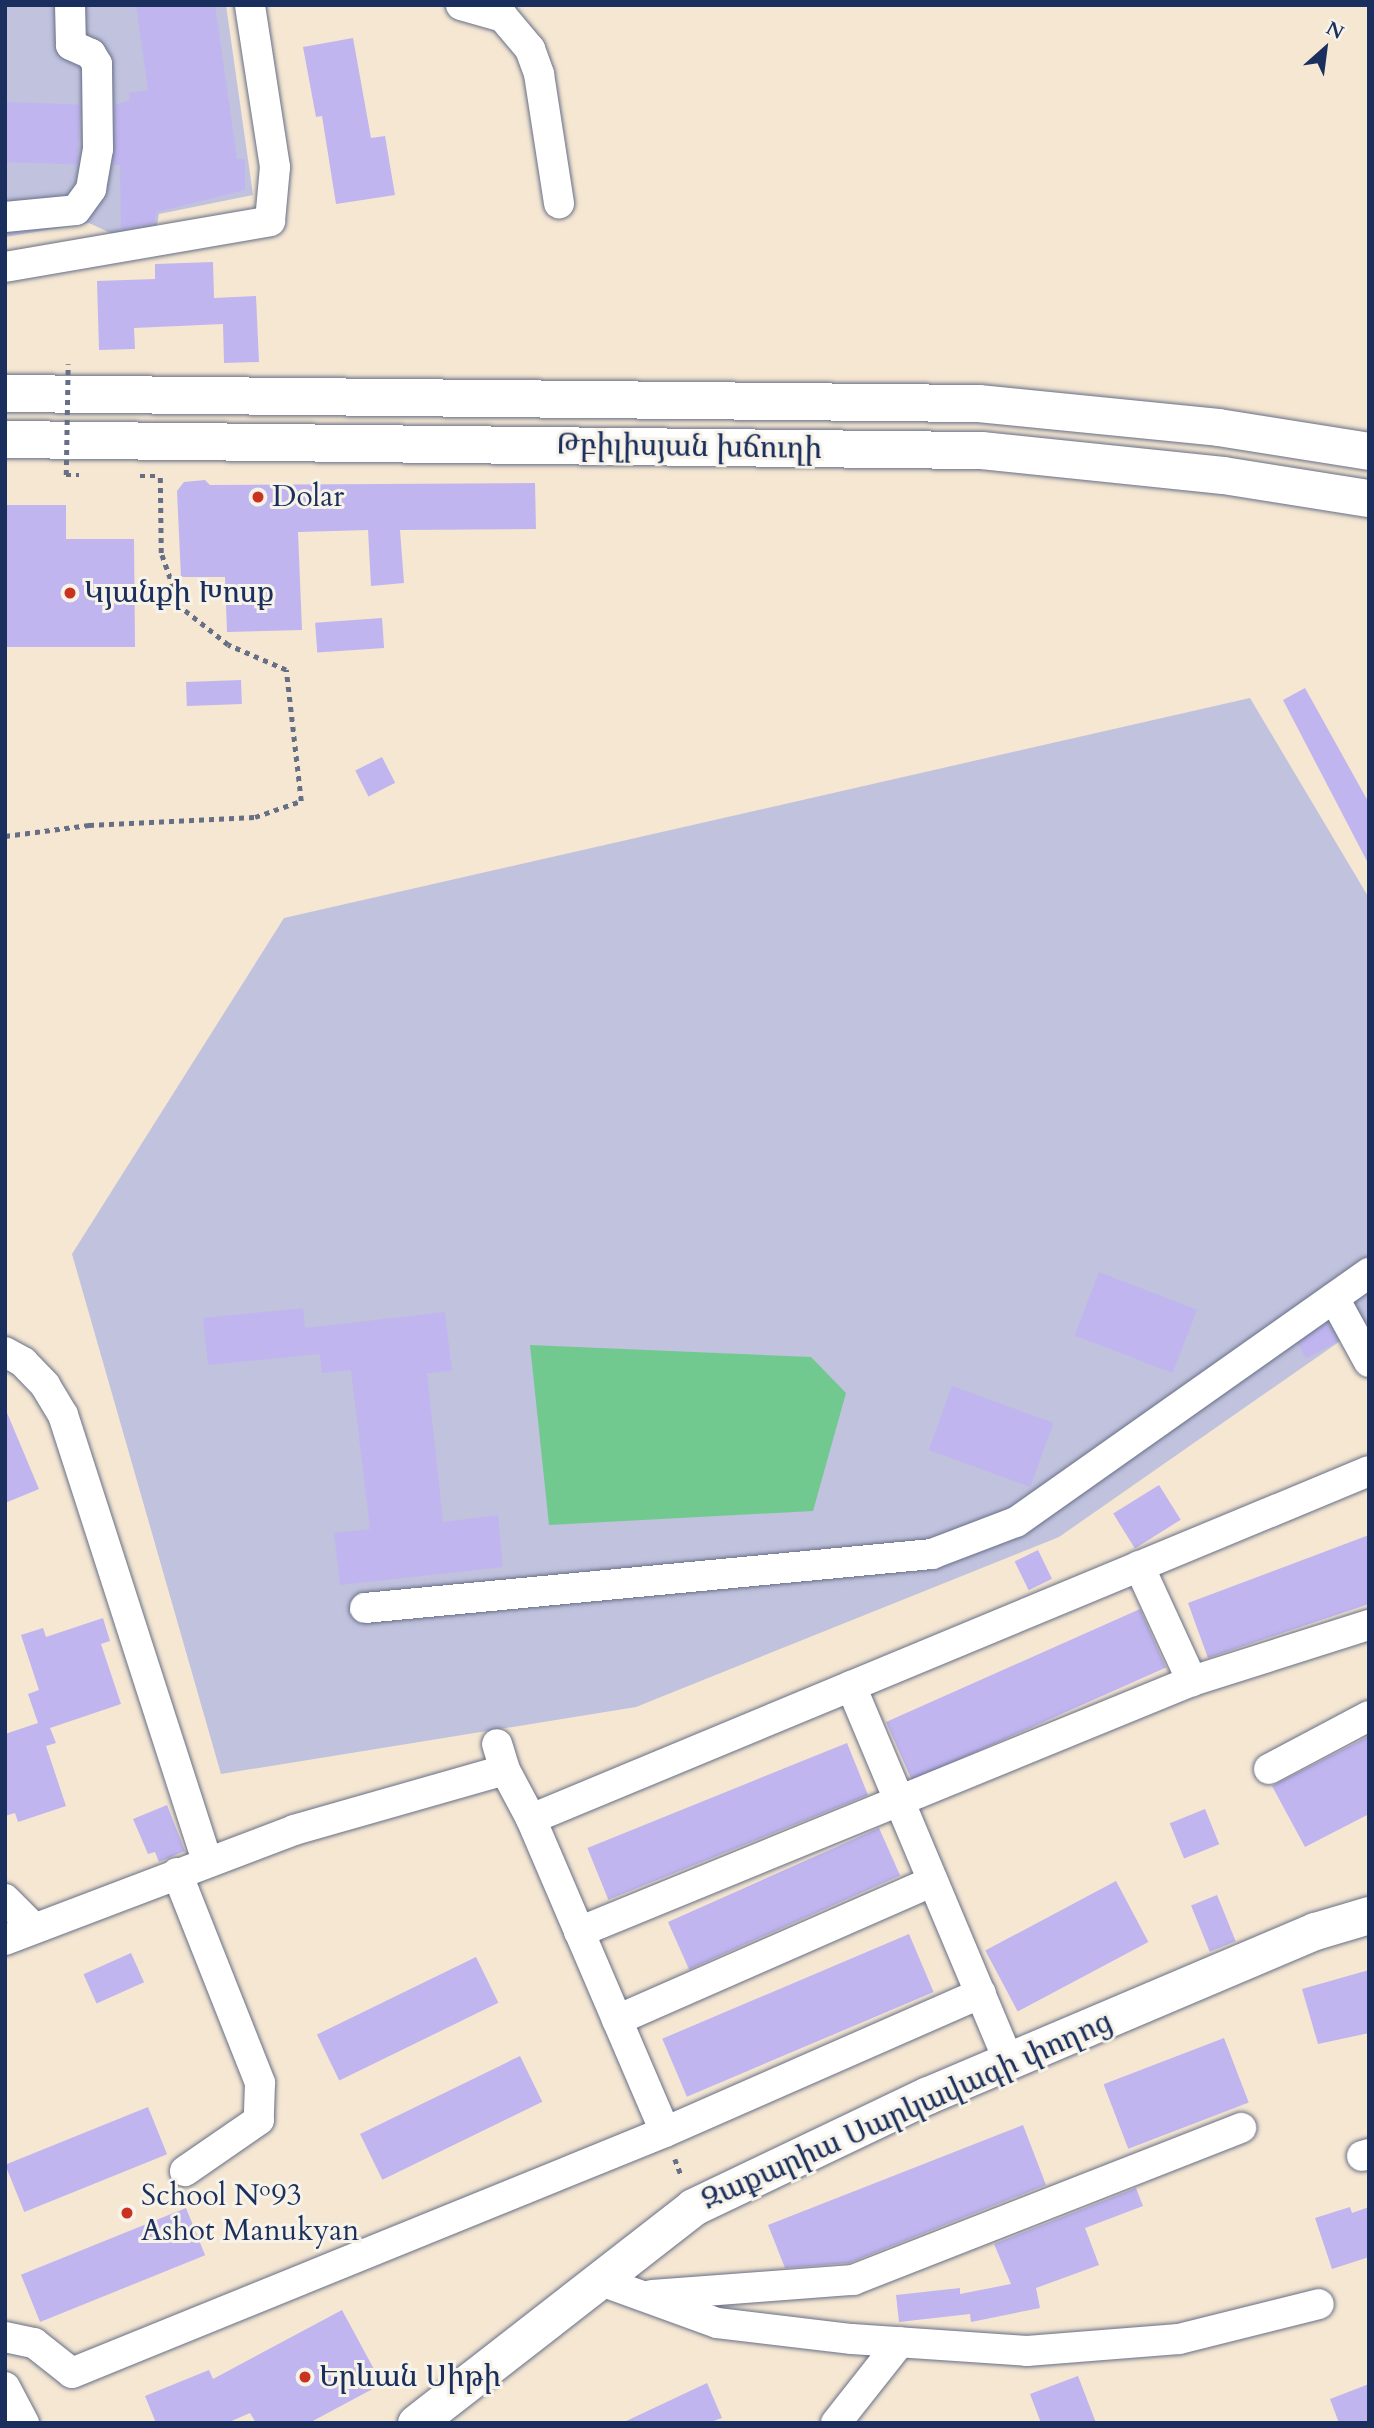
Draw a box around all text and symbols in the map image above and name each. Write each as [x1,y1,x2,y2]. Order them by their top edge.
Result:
north arrow [1290,14,1360,84]
text: N [1321,15,1348,46]
street label: Թբիլիսյան խճուղի [556,427,822,467]
place label: Dolar [272,479,344,515]
marker: Dolar [250,489,266,505]
place label: Կյանքի Խոսք [84,575,274,611]
marker: Կյանքի Խոսք [62,585,78,601]
street label: Զաքարիա Սարկավագի փողոց [696,2004,1118,2218]
place label: School №93 Ashot Manukyan [141,2178,359,2248]
marker: School №93 Ashot Manukyan [119,2205,135,2221]
place label: Երևան Սիթի [319,2359,501,2395]
marker: Երևան Սիթի [297,2369,313,2385]

